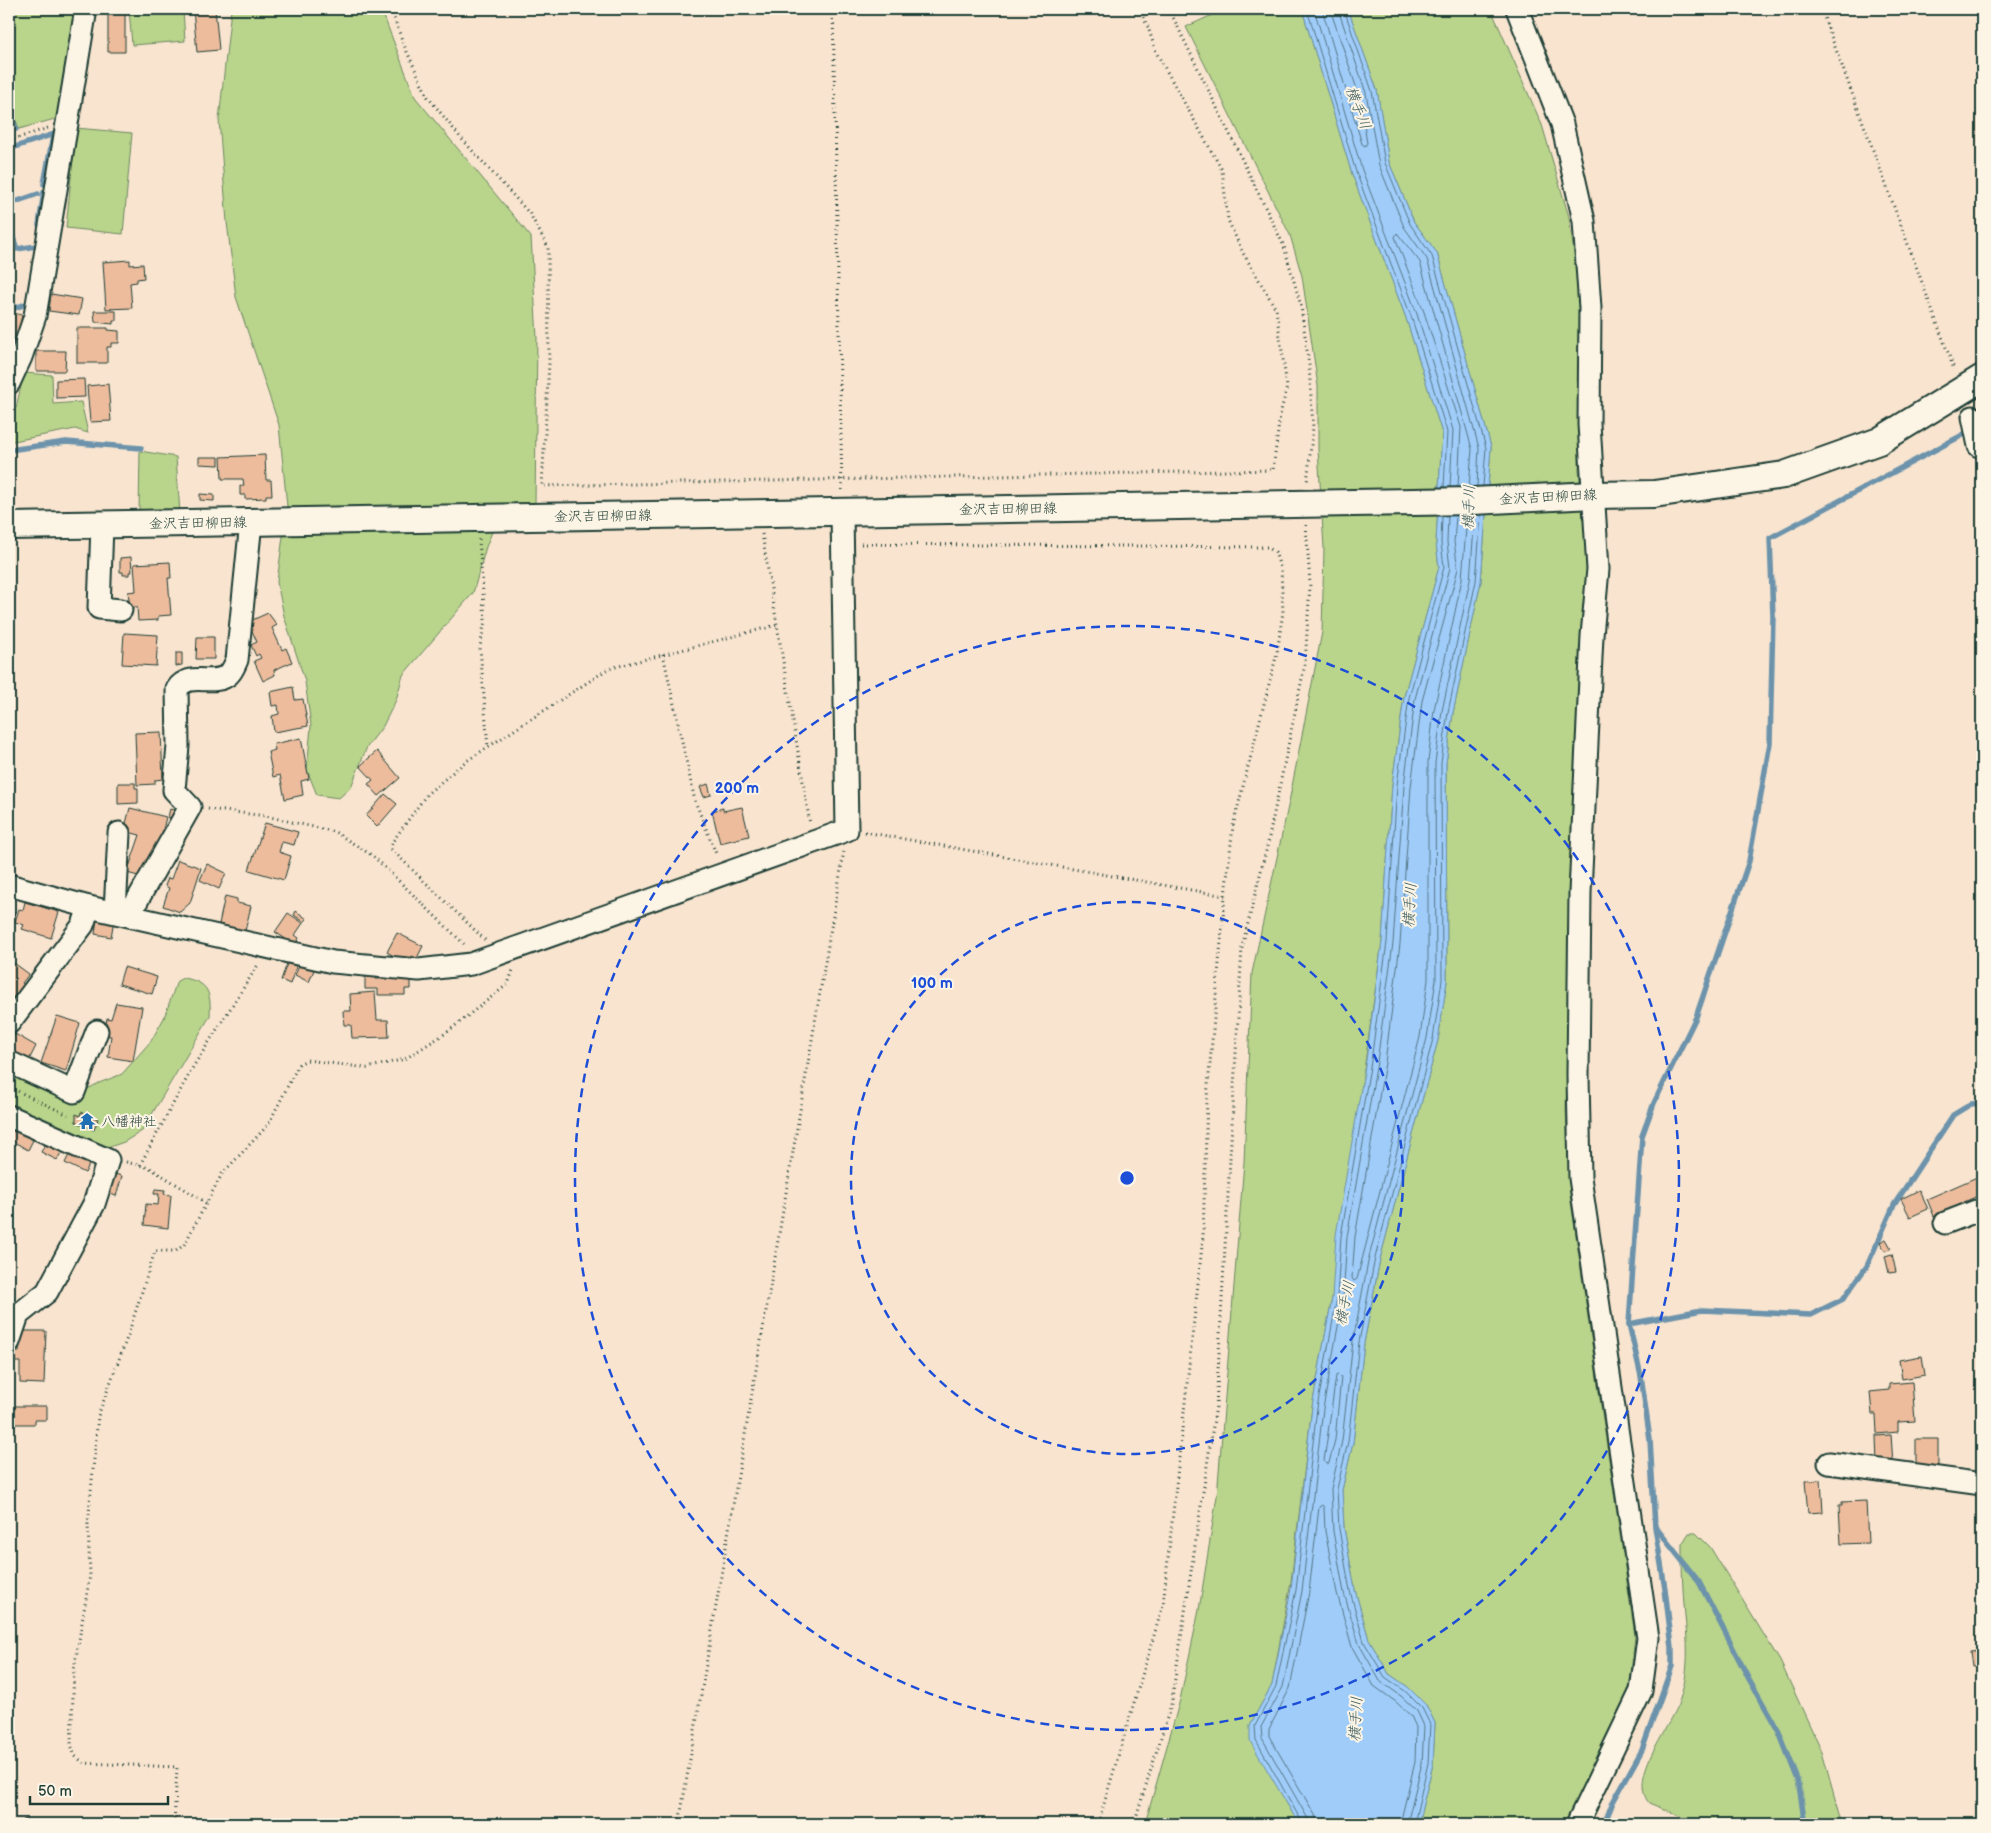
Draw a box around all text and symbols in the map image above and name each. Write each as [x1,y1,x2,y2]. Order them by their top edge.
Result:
water label: 横手川 [1341,84,1375,132]
water label: 横手川 [1459,484,1479,530]
street label: 金沢吉田柳田線 [1499,486,1597,508]
street label: 金沢吉田柳田線 [959,500,1057,518]
street label: 金沢吉田柳田線 [554,507,652,525]
street label: 金沢吉田柳田線 [149,514,247,532]
text: 200 m [715,779,759,798]
water label: 横手川 [1399,882,1421,928]
text: 100 m [911,974,953,993]
temple icon: 八幡神社 [77,1111,97,1131]
place label: 八幡神社 [101,1113,157,1130]
centre of rings [1118,1169,1136,1187]
water label: 横手川 [1331,1279,1359,1327]
water label: 横手川 [1345,1696,1367,1742]
scale bar [30,1773,168,1805]
text: 50 m [38,1782,72,1801]

